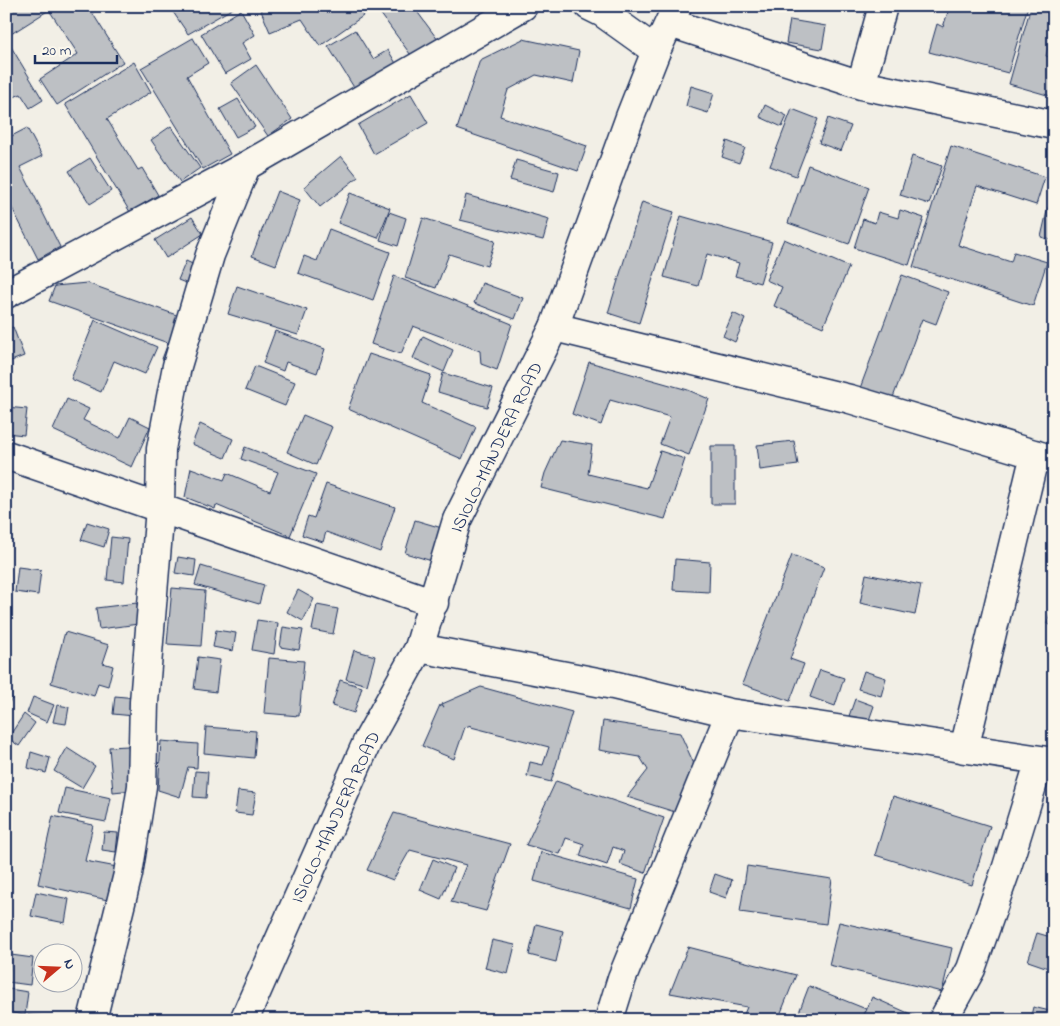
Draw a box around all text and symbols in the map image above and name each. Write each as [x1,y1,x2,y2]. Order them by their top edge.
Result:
scale bar [35,32,118,64]
text: 20 m [42,40,72,62]
street label: ISIOLO-MANDERA ROAD [445,358,551,538]
street label: ISIOLO-MANDERA ROAD [285,728,388,908]
north arrow [32,944,82,994]
text: N [57,956,80,972]

